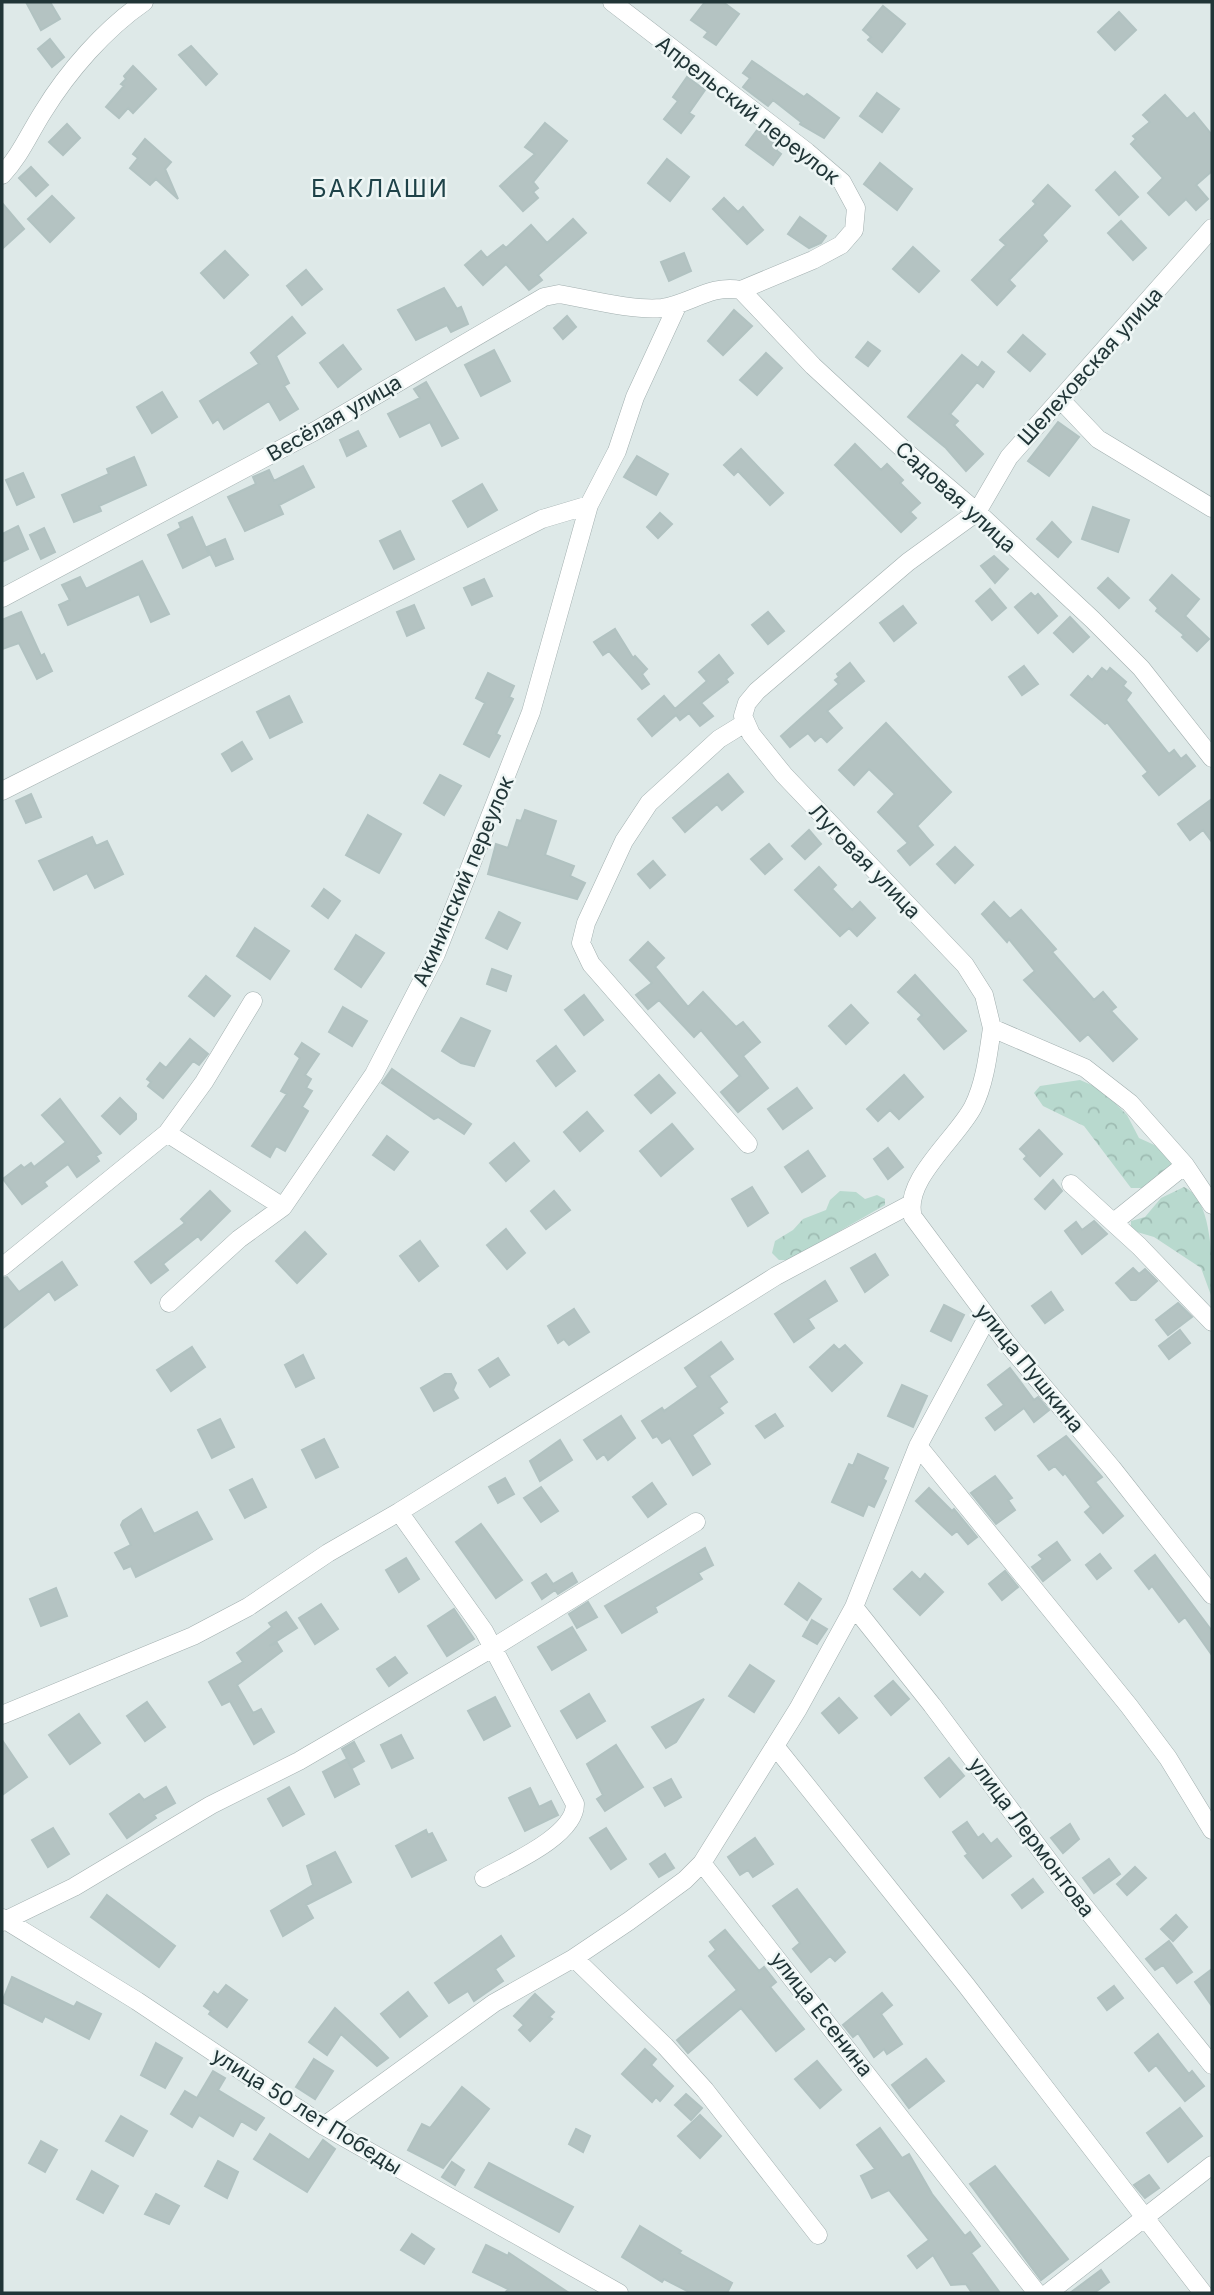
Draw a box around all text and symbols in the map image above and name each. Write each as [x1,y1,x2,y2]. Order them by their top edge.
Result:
street label: Апрельский переулок [651,31,845,190]
district label: БАКЛАШИ [311,174,449,203]
street label: Шелеховская улица [1012,282,1168,450]
street label: Весёлая улица [262,369,406,467]
street label: Садовая улица [890,436,1022,558]
street label: Акининский переулок [407,772,519,990]
street label: Луговая улица [804,798,926,924]
street label: улица Пушкина [970,1299,1090,1437]
street label: улица Лермонтова [964,1752,1100,1922]
street label: улица Есенина [766,1947,878,2081]
street label: улица 50 лет Победы [207,2042,407,2180]

